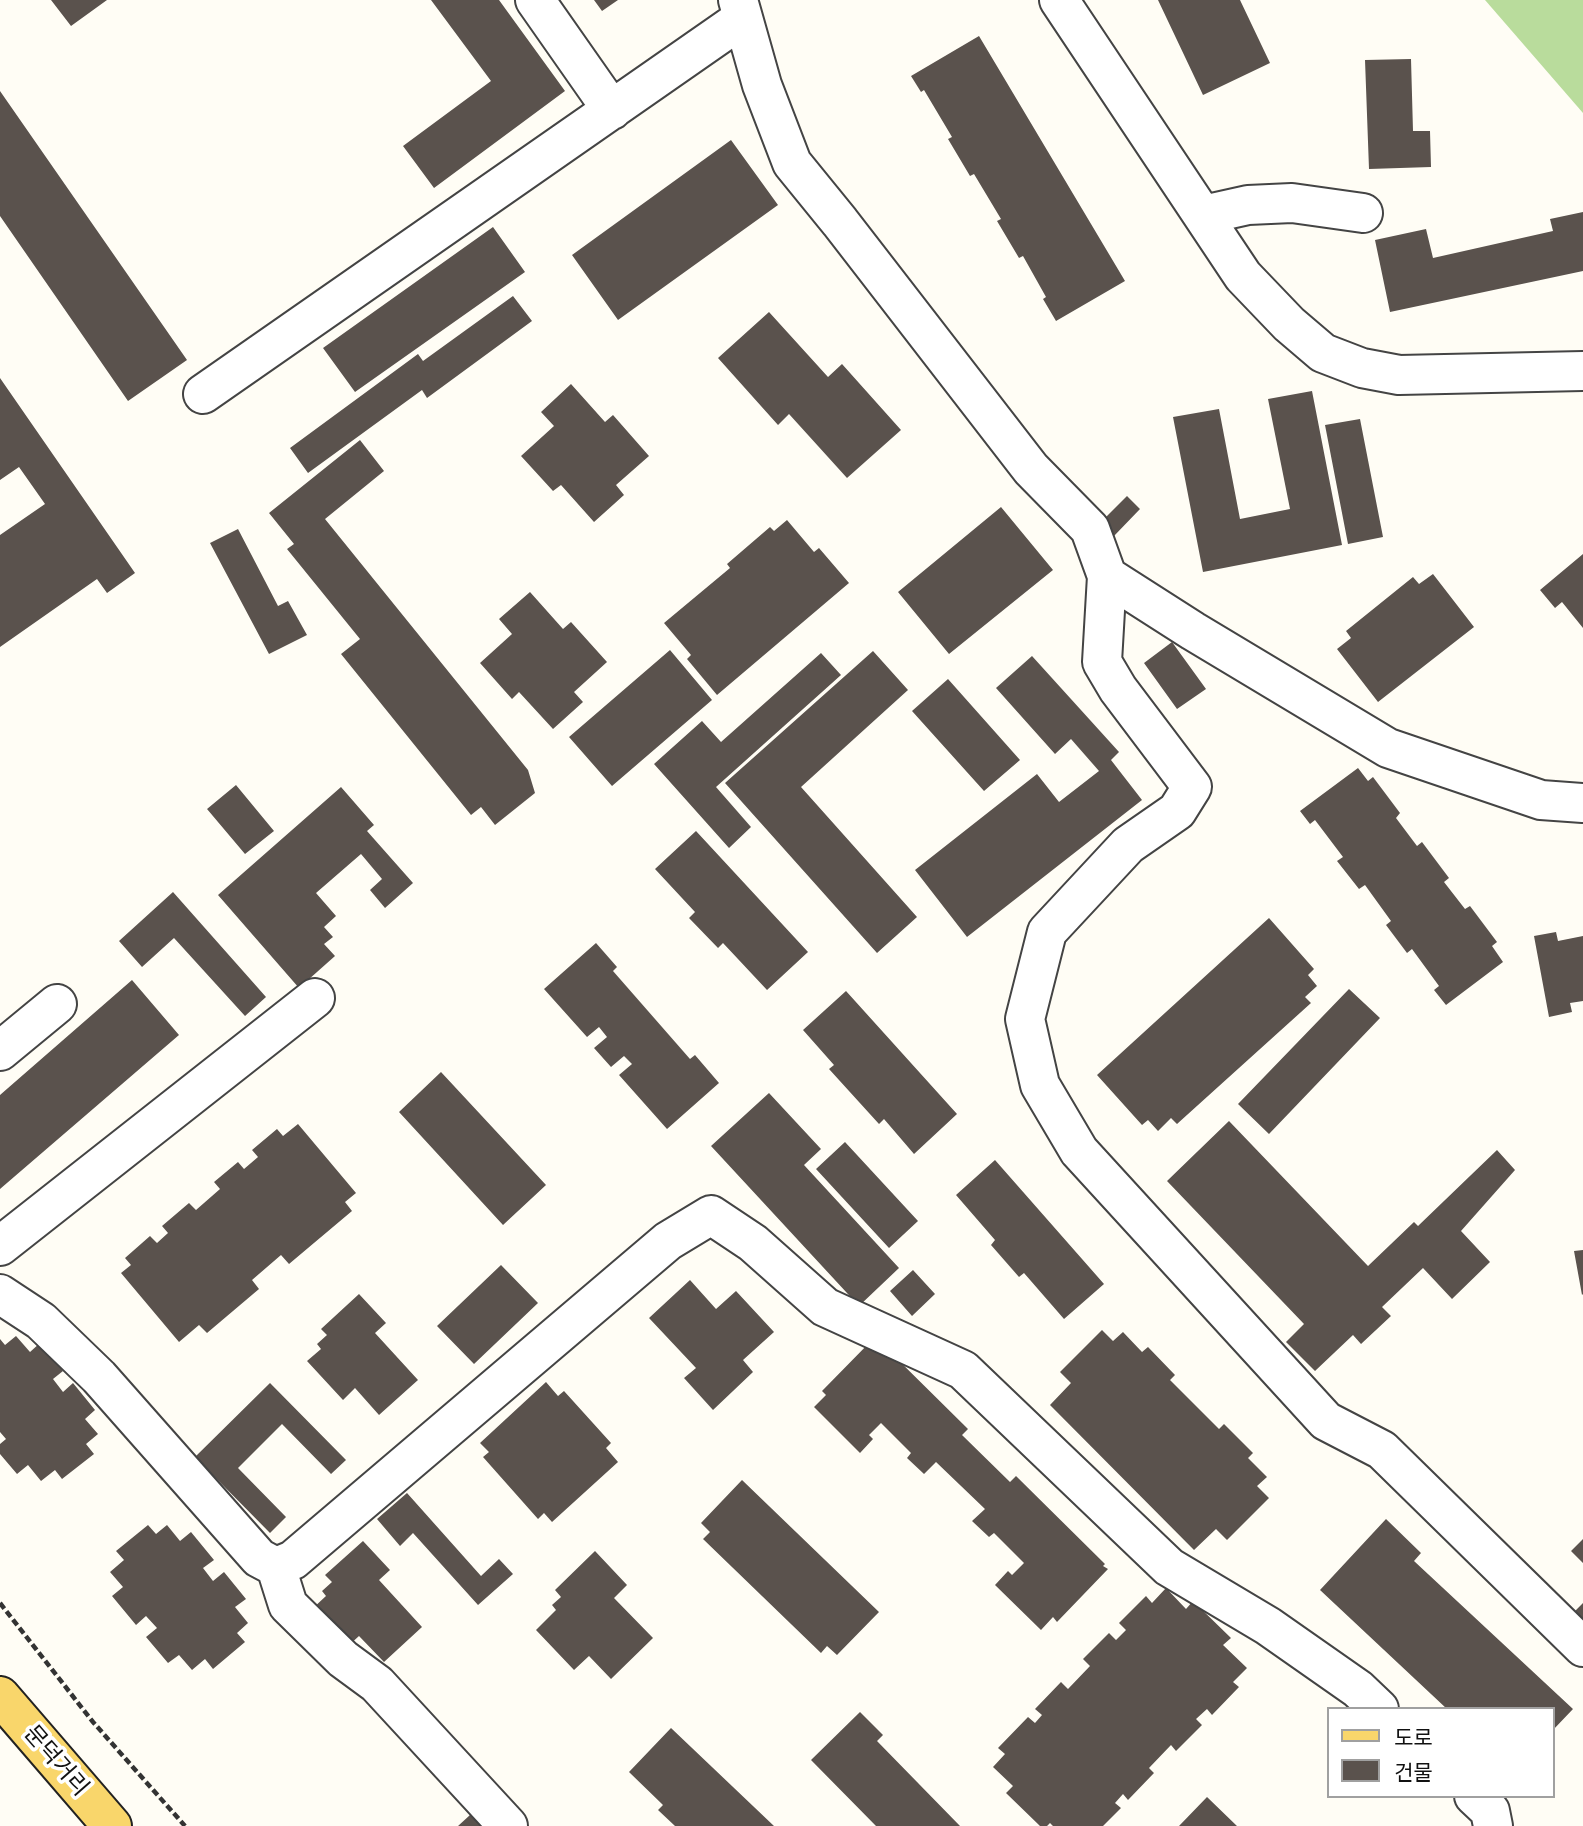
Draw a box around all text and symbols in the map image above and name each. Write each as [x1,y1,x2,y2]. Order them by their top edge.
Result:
legend [1328,1707,1555,1798]
street label: 문덕거리 [18,1720,94,1802]
text: 도로 [1394,1723,1433,1751]
text: 건물 [1394,1758,1433,1786]

